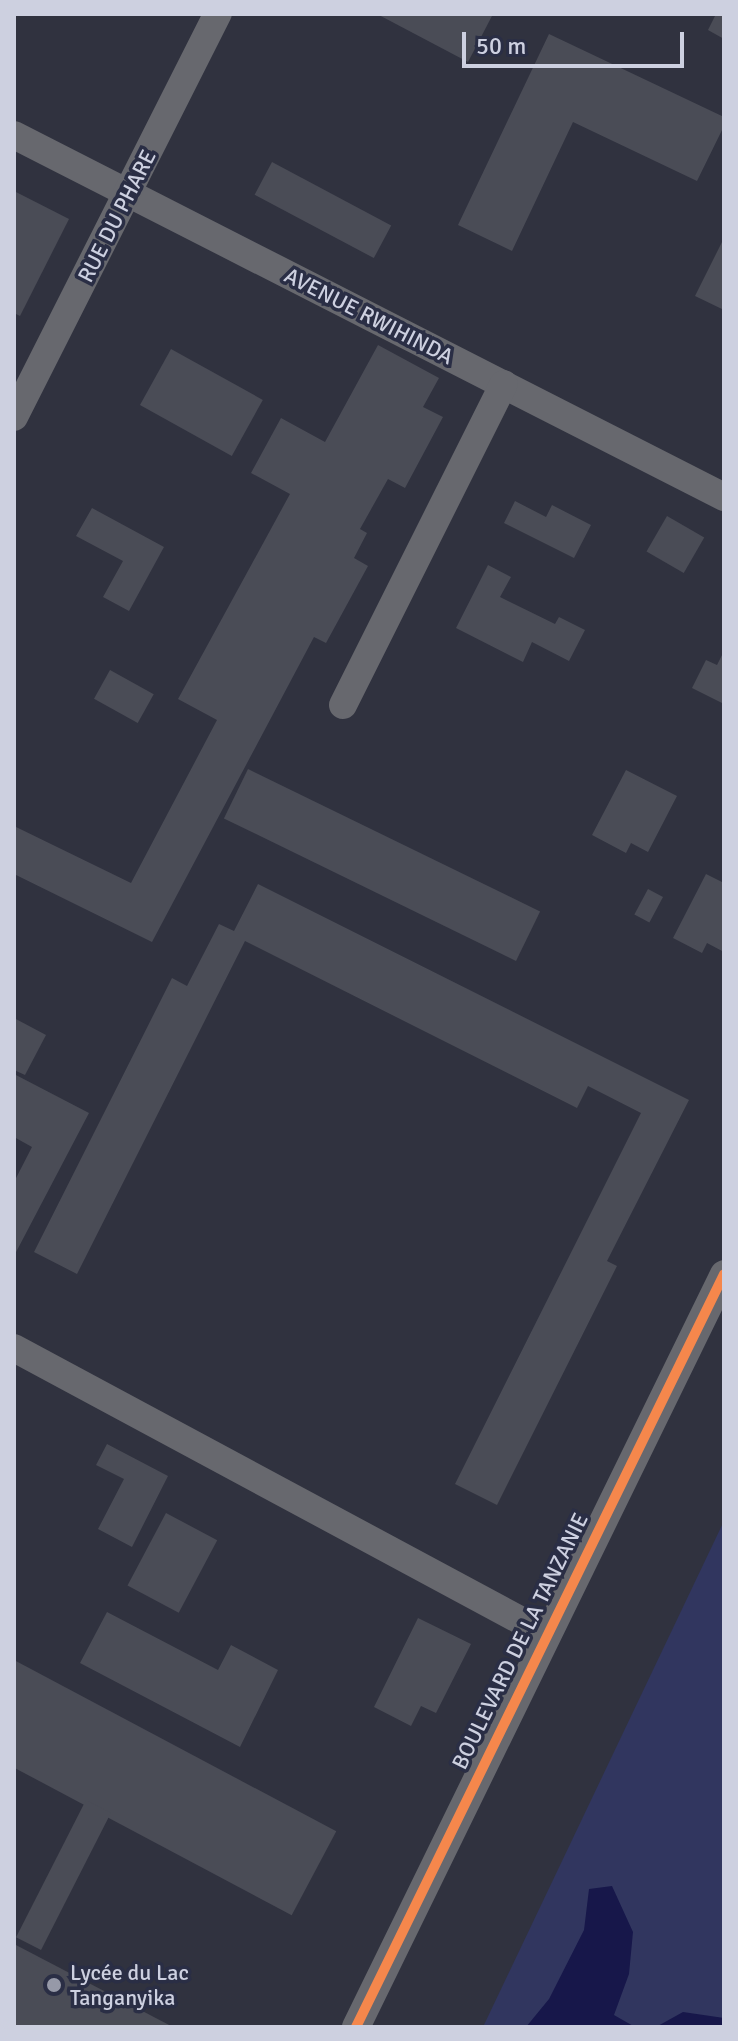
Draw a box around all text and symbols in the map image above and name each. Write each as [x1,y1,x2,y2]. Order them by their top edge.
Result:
scale bar [466,16,688,66]
text: 50 m [476,31,526,61]
street label: RUE DU PHARE [72,145,162,287]
street label: AVENUE RWIHINDA [280,262,458,370]
street label: BOULEVARD DE LA TANZANIE [446,1508,594,1774]
place label: Lycée du Lac Tanganyika [70,1959,189,2010]
marker: Lycée du Lac Tanganyika [45,1976,63,1994]

